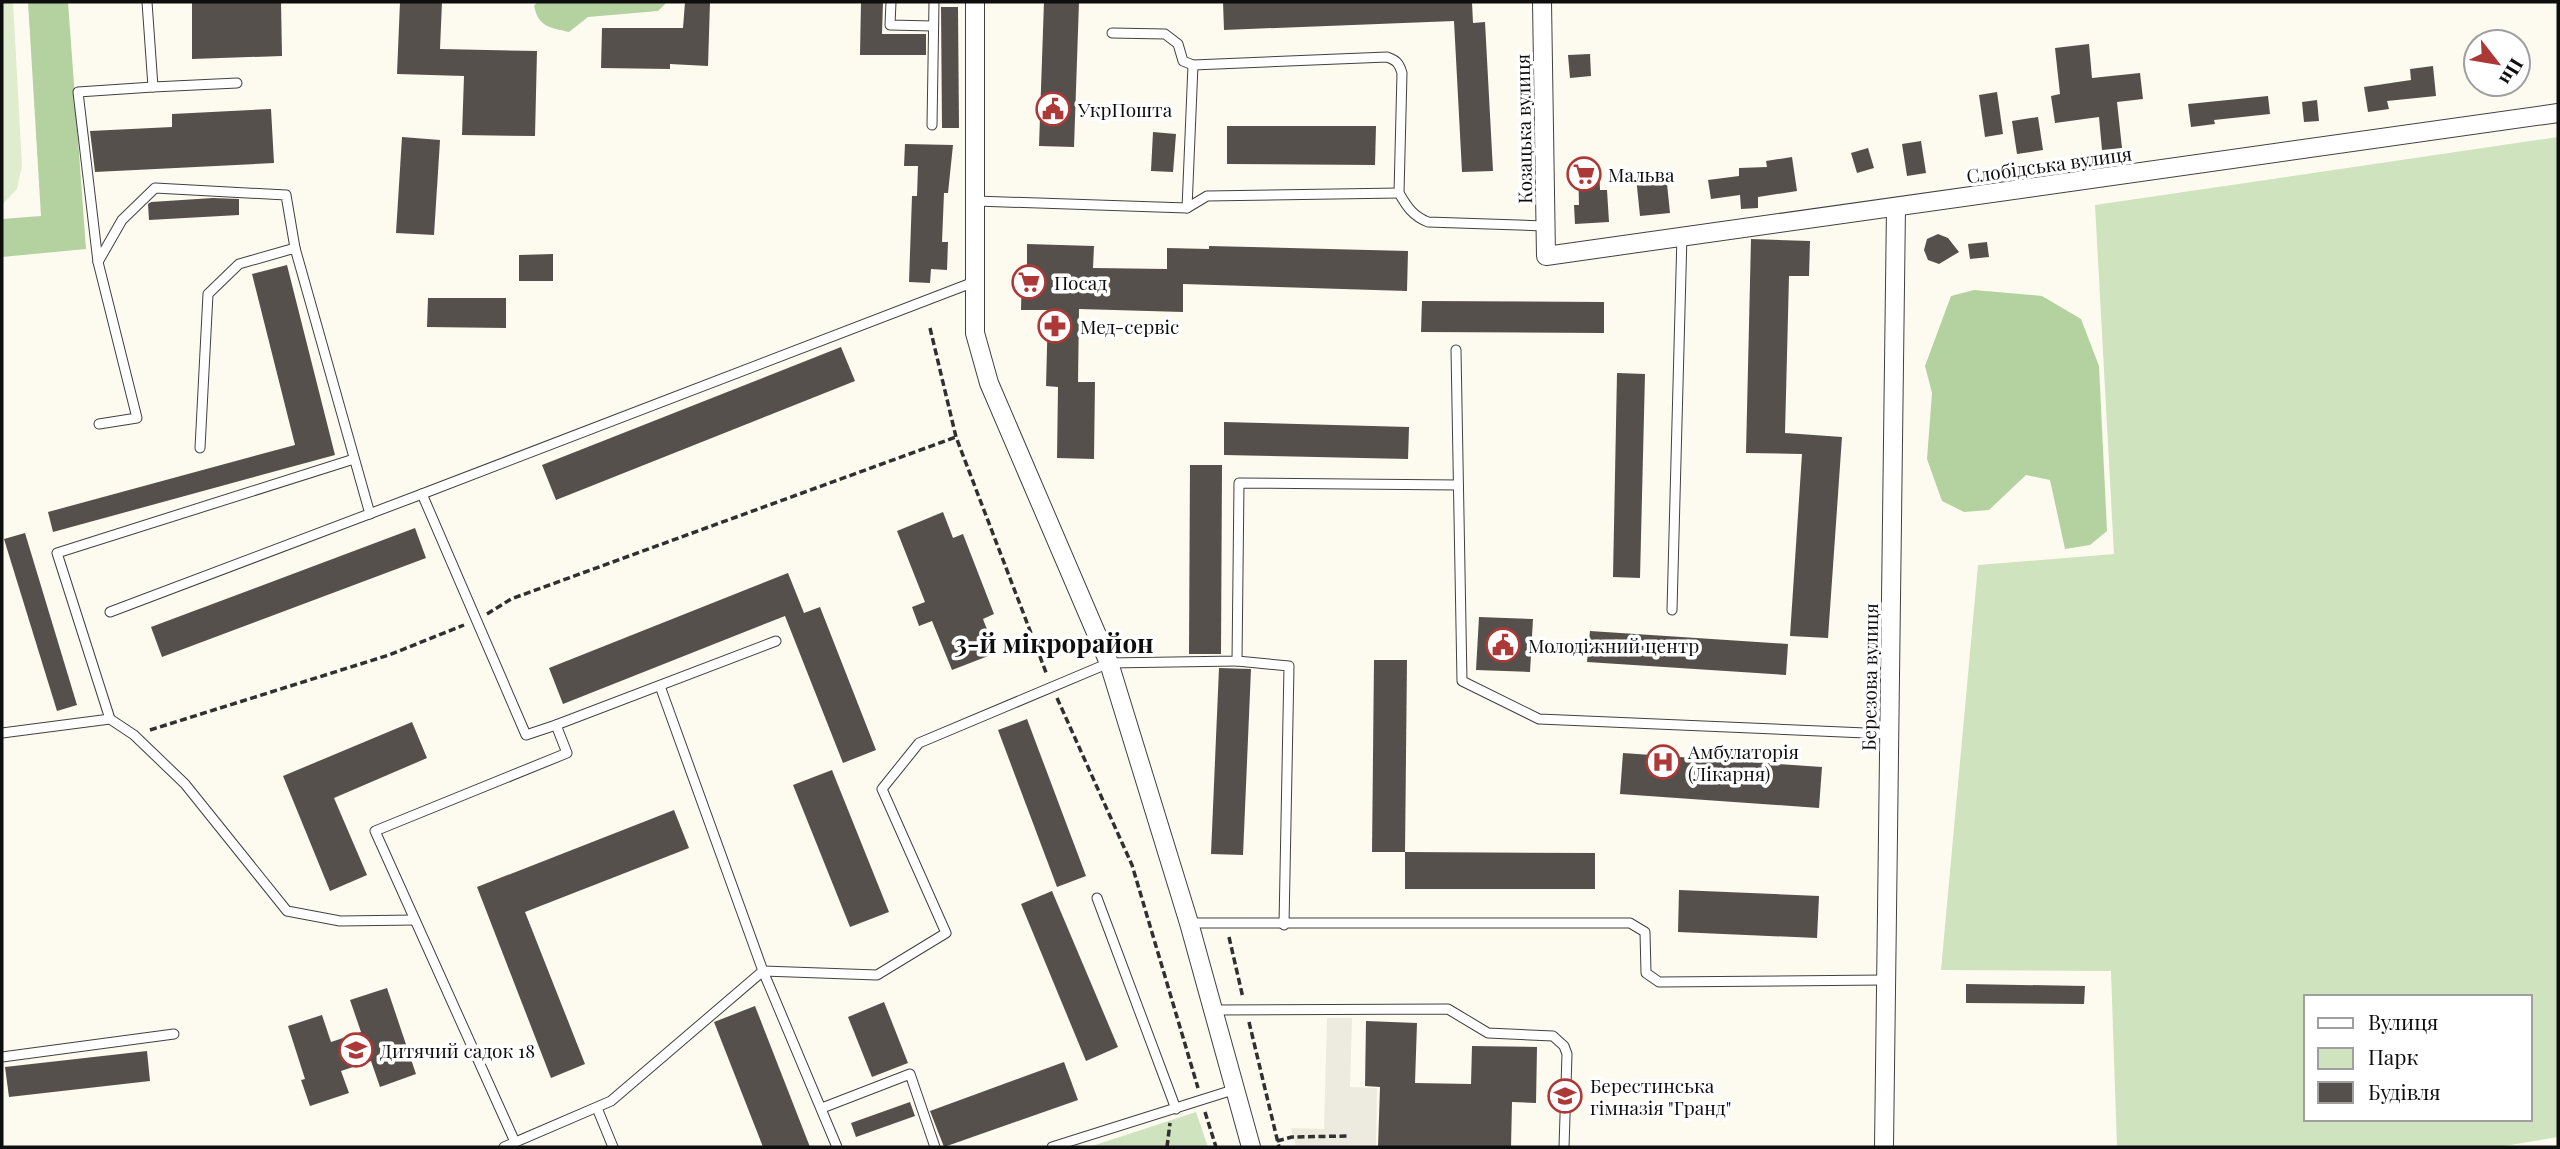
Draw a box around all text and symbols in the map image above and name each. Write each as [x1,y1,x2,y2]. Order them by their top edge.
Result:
north arrow [2462,28,2532,98]
street label: Козацька вулиця [1509,54,1537,204]
text: Пн [2494,54,2531,91]
public building icon: УкрПошта [1034,90,1072,128]
place label: УкрПошта [1077,96,1173,122]
street label: Слобідська вулиця [1965,140,2133,188]
supermarket icon: Мальва [1565,155,1603,193]
place label: Мальва [1608,161,1675,187]
supermarket icon: Посад [1010,263,1048,301]
place label: Посад [1054,269,1107,295]
pharmacy icon: Мед-сервіс [1036,307,1074,345]
place label: Мед-сервіс [1080,313,1179,339]
street label: Березова вулиця [1855,603,1883,751]
district label: 3-й мікрорайон [954,625,1154,660]
public building icon: Молодіжний центр [1484,626,1522,664]
place label: Молодіжний центр [1528,632,1699,658]
place label: Амбулаторія (Лікарня) [1687,738,1799,786]
hospital icon: Амбулаторія (Лікарня) [1644,743,1682,781]
legend [2304,995,2532,1121]
text: Вулиця [2368,1007,2438,1035]
school or university icon: Дитячий садок 18 [337,1031,375,1069]
place label: Дитячий садок 18 [380,1037,535,1063]
text: Парк [2368,1042,2418,1070]
place label: Берестинська гімназія "Гранд" [1590,1072,1731,1120]
school or university icon: Берестинська гімназія "Гранд" [1546,1077,1584,1115]
text: Будівля [2368,1077,2441,1105]

